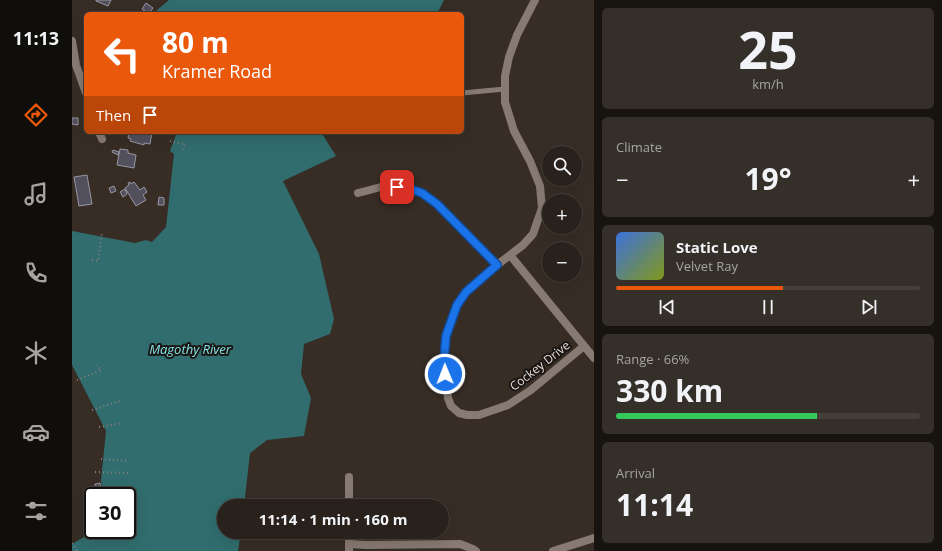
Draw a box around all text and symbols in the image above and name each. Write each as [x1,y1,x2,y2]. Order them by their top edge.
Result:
text: 25 [738,13,798,84]
text: 80 m [162,23,229,61]
text: 11:13 [13,26,59,50]
icon: left [96,28,148,80]
text: Kramer Road [162,59,272,83]
text: km/h [752,75,784,93]
icon: directions [22,101,50,129]
icon: arrive [139,104,161,126]
text: Then [96,105,131,125]
text: Climate [616,138,662,156]
map controls [542,146,582,282]
button: search [542,146,582,186]
text: 19° [744,158,792,199]
text: − [616,164,629,194]
text: + [907,164,920,194]
pin [380,170,414,204]
icon: arrive [386,176,408,198]
icon: music [22,180,50,208]
button: + [542,194,582,234]
text: Static Love [676,237,758,257]
button: − [542,242,582,282]
text: Velvet Ray [676,257,738,275]
icon: phone [22,259,50,287]
icon: previous [656,296,678,318]
icon: pause [757,296,779,318]
icon: next [858,296,880,318]
street label: Cockey Drive [506,337,574,394]
icon: climate [22,339,50,367]
water label: Magothy River [149,340,232,358]
text: Range · 66% [616,350,689,368]
position arrow [424,353,466,395]
text: 330 km [616,370,723,411]
icon: car [22,418,50,446]
text: Arrival [616,464,655,482]
text: 11:14 [616,484,693,525]
speed limit sign: 30 [84,487,136,539]
icon: filters [22,497,50,525]
text: 11:14 · 1 min · 160 m [259,509,407,529]

